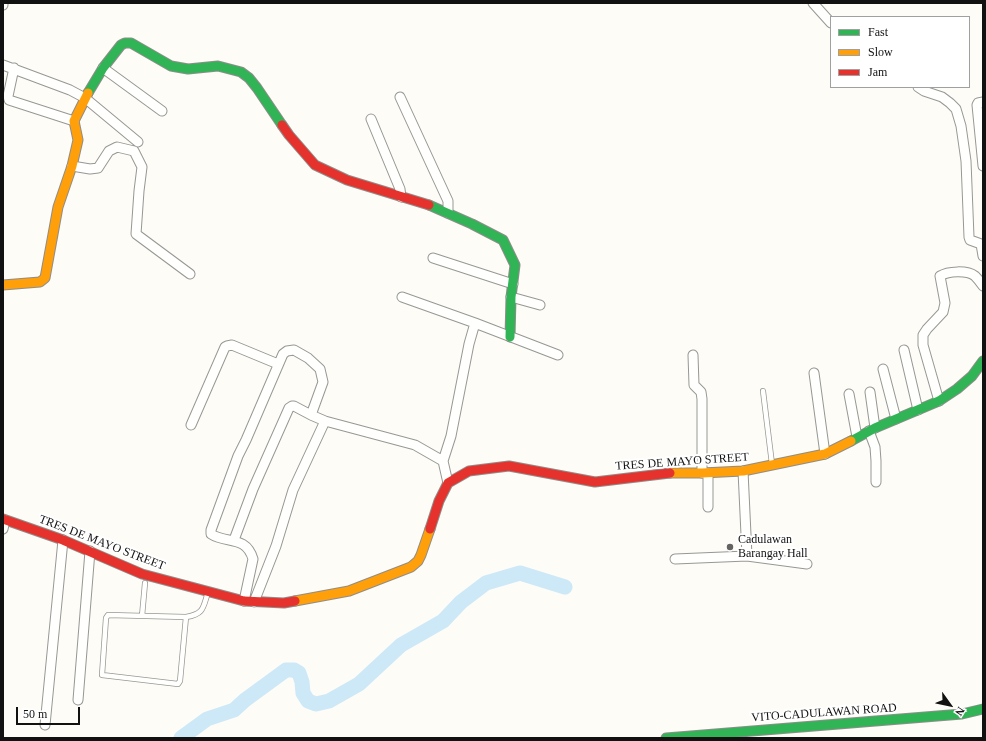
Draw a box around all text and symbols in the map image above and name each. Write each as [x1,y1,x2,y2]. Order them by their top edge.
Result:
legend [830,16,970,88]
text: Fast [868,25,888,39]
text: Slow [868,45,893,59]
text: Jam [868,65,887,79]
street label: TRES DE MAYO STREET [615,450,749,474]
street label: TRES DE MAYO STREET [37,512,167,574]
place label: Cadulawan Barangay Hall [738,533,808,561]
marker: Cadulawan Barangay Hall [725,542,735,552]
north arrow [930,685,970,725]
scale bar [18,699,82,725]
street label: VITO-CADULAWAN ROAD [751,701,897,725]
text: N [953,705,967,718]
text: 50 m [23,707,47,721]

